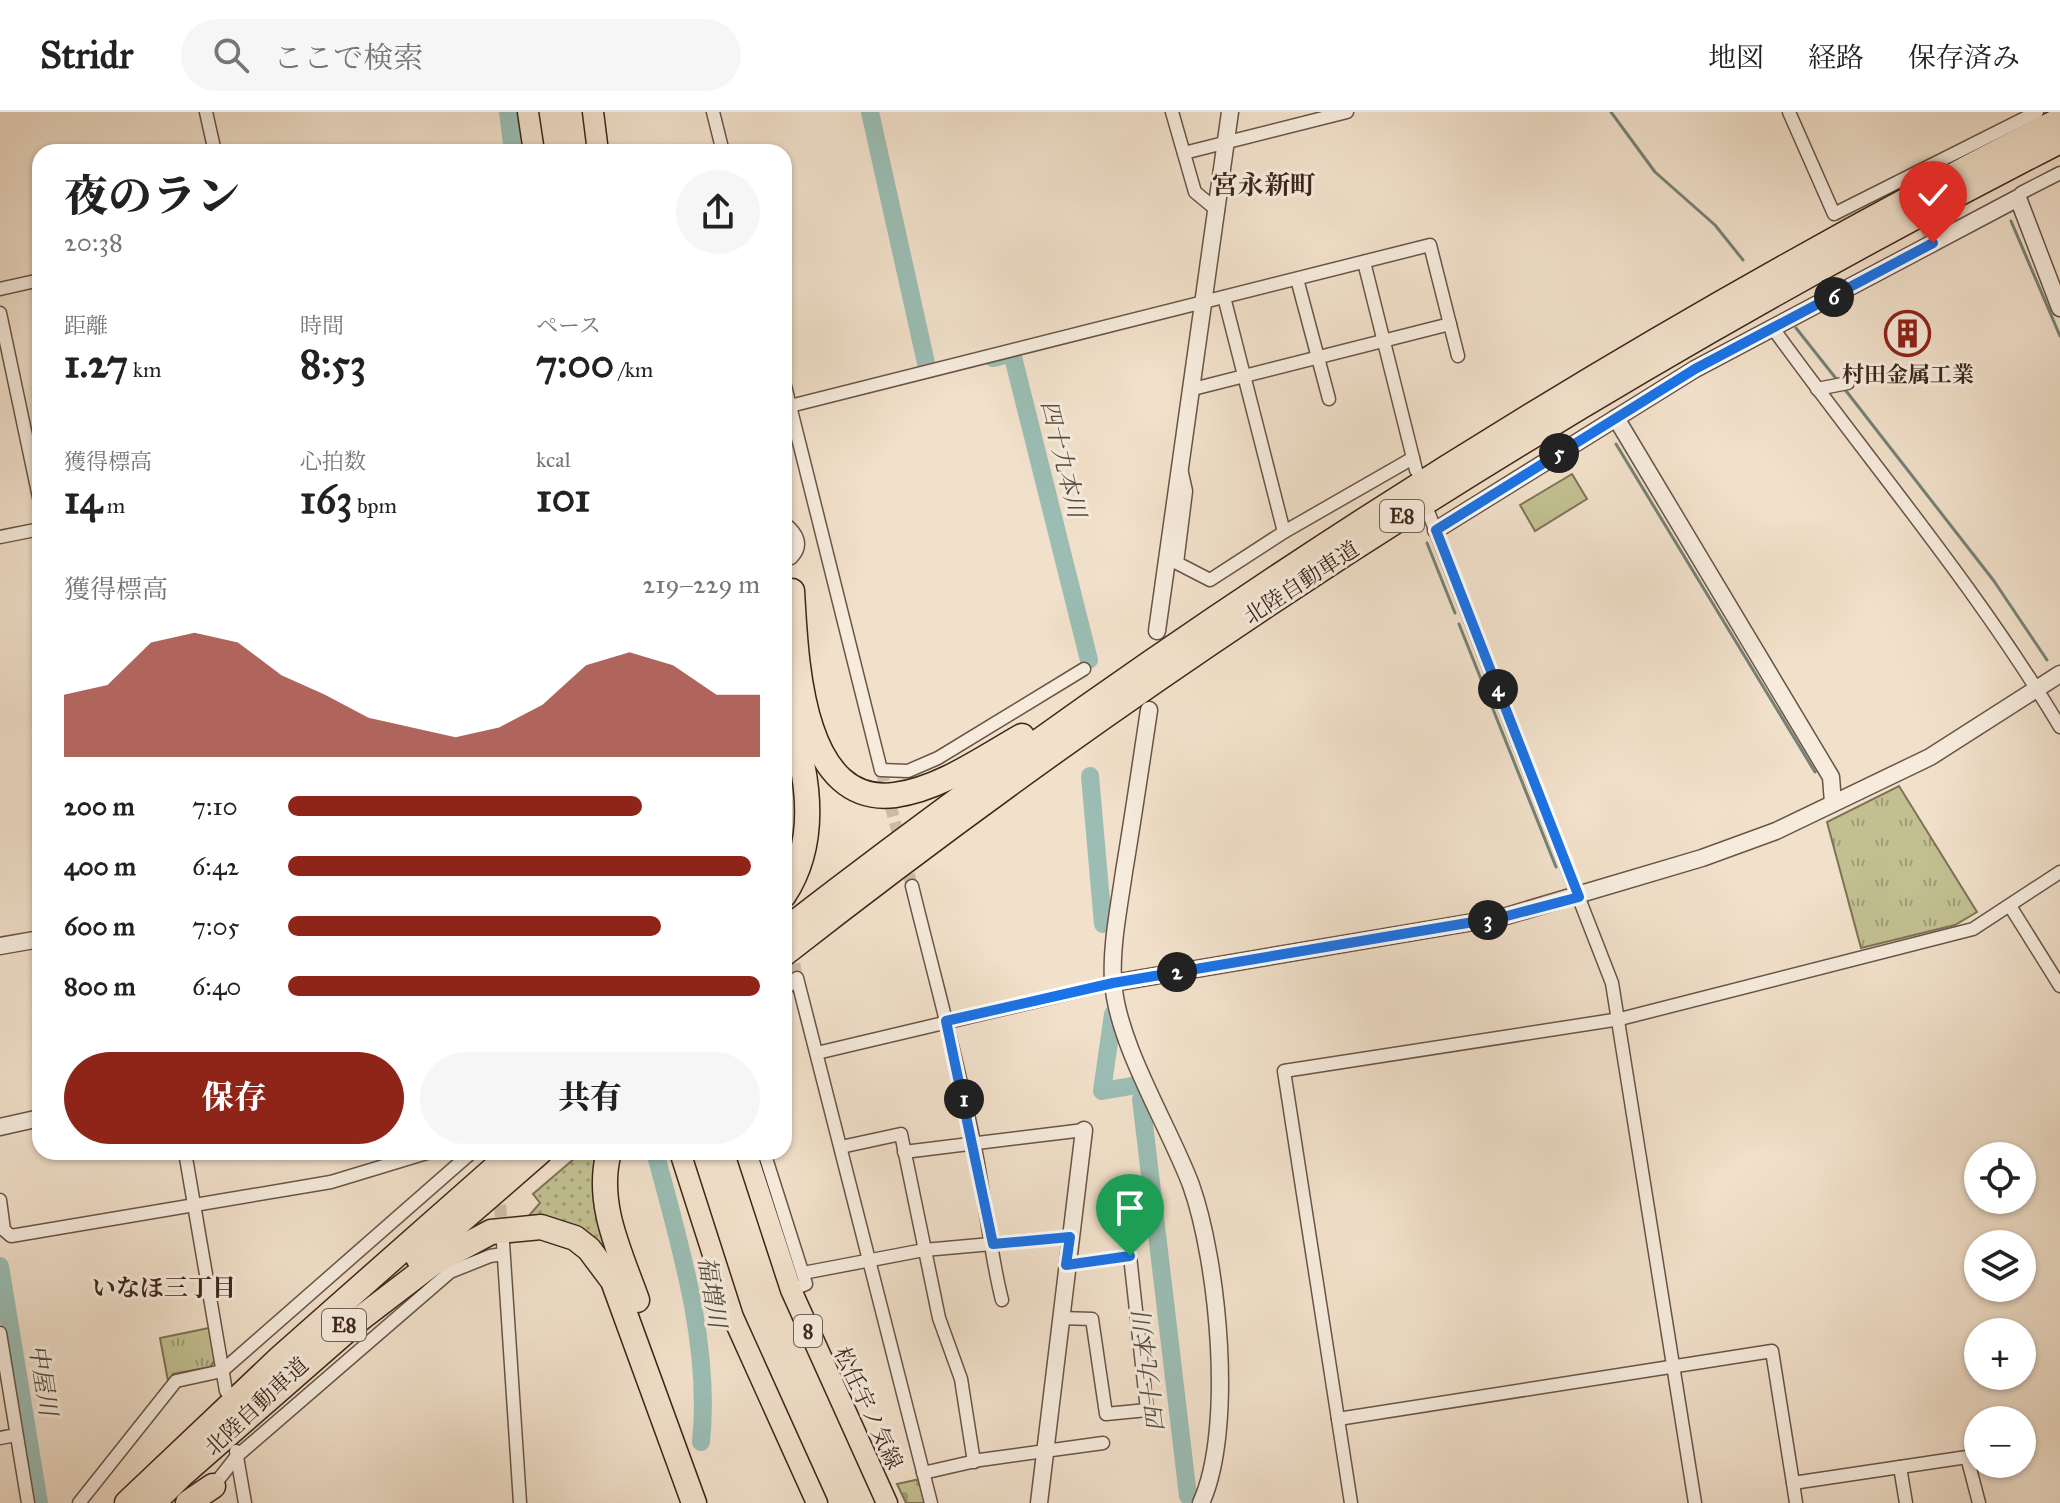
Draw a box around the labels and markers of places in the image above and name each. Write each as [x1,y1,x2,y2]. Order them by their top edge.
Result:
pin [1899,161,1967,243]
pin: 6 [1814,277,1854,317]
building icon: 村田金属工業 [1884,309,1932,357]
place label: 村田金属工業 [1842,361,1974,388]
pin: 5 [1539,433,1579,473]
pin: 4 [1478,669,1518,709]
pin: 3 [1468,900,1508,940]
pin: 2 [1157,952,1197,992]
pin: 1 [944,1079,984,1119]
pin [1096,1174,1164,1256]

